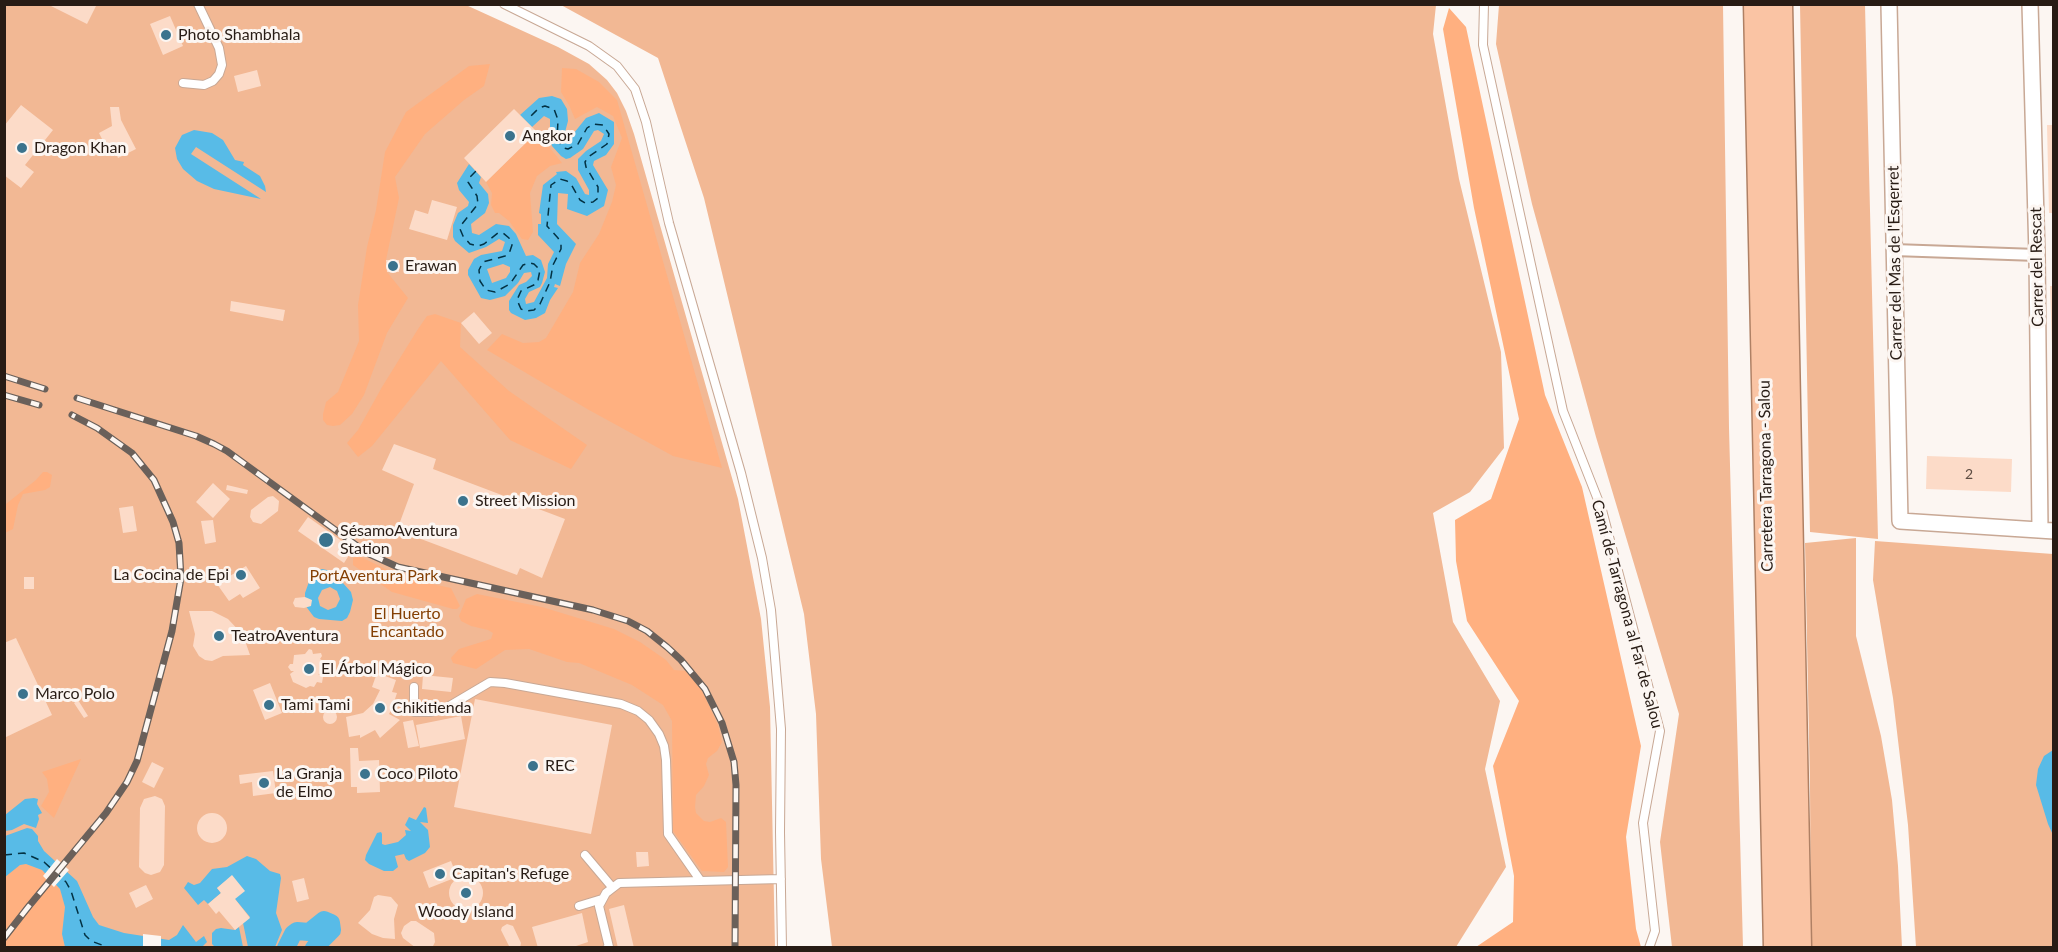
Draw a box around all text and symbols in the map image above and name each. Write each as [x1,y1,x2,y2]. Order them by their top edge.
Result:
place label: Photo Shambhala [178,25,300,45]
marker: Photo Shambhala [159,28,173,42]
place label: Angkor [522,126,573,146]
marker: Angkor [503,129,517,143]
place label: Dragon Khan [34,138,126,158]
marker: Dragon Khan [15,141,29,155]
street label: Carrer del Mas de l'Esqerret [1884,166,1906,360]
street label: Carrer del Rescat [2026,207,2048,327]
place label: Erawan [405,256,457,276]
marker: Erawan [386,259,400,273]
street label: Carretera Tarragona - Salou [1755,380,1777,572]
house number: 2 [1965,466,1973,482]
place label: Street Mission [475,491,575,511]
marker: Street Mission [456,494,470,508]
street label: Camí de Tarragona al Far de Salou [1587,498,1667,730]
place label: SésamoAventura Station [340,521,458,559]
marker: SésamoAventura Station [317,531,335,549]
place label: La Cocina de Epi [113,565,229,585]
park label: PortAventura Park [310,566,438,586]
marker: La Cocina de Epi [234,568,248,582]
park label: El Huerto Encantado [370,604,444,642]
place label: TeatroAventura [231,626,339,646]
marker: TeatroAventura [212,629,226,643]
place label: El Árbol Mágico [321,659,432,679]
marker: El Árbol Mágico [302,662,316,676]
place label: Marco Polo [35,684,115,704]
marker: Marco Polo [16,687,30,701]
place label: Tami Tami [281,695,350,715]
marker: Tami Tami [262,698,276,712]
place label: Chikitienda [392,698,472,718]
marker: Chikitienda [373,701,387,715]
place label: REC [545,756,575,776]
marker: REC [526,759,540,773]
place label: La Granja de Elmo [276,764,342,802]
place label: Coco Piloto [377,764,458,784]
marker: Coco Piloto [358,767,372,781]
marker: La Granja de Elmo [257,776,271,790]
place label: Capitan's Refuge [452,864,569,884]
marker: Capitan's Refuge [433,867,447,881]
marker: Woody Island [459,886,473,900]
place label: Woody Island [418,902,514,922]

